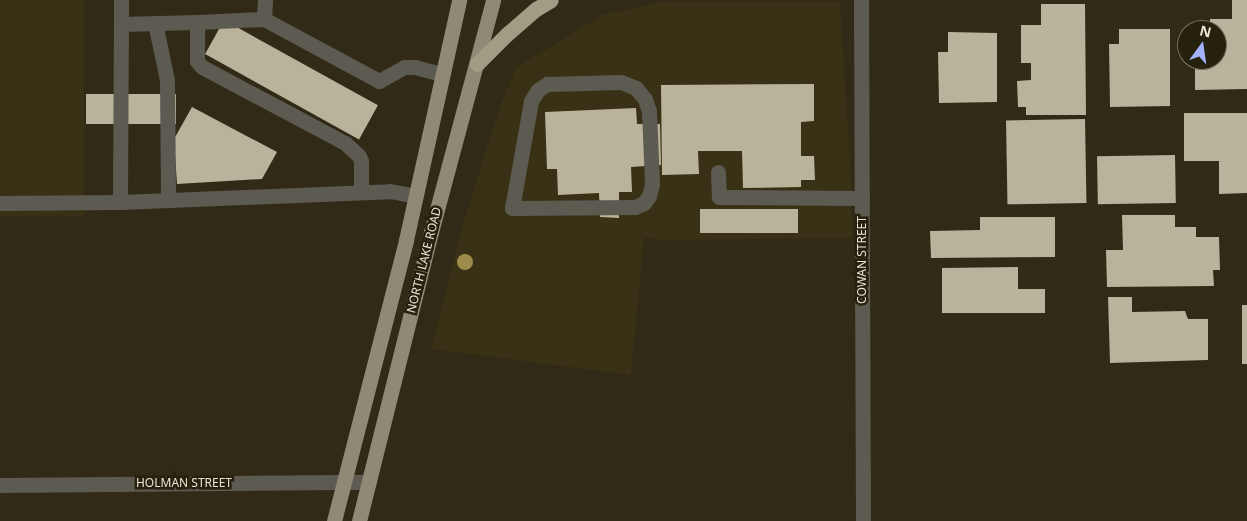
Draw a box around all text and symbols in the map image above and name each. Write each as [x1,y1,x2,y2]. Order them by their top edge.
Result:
north arrow [1177,20,1227,70]
text: N [1198,20,1213,42]
street label: NORTH LAKE ROAD [404,205,444,315]
street label: COWAN STREET [855,216,869,304]
street label: HOLMAN STREET [136,476,232,490]

